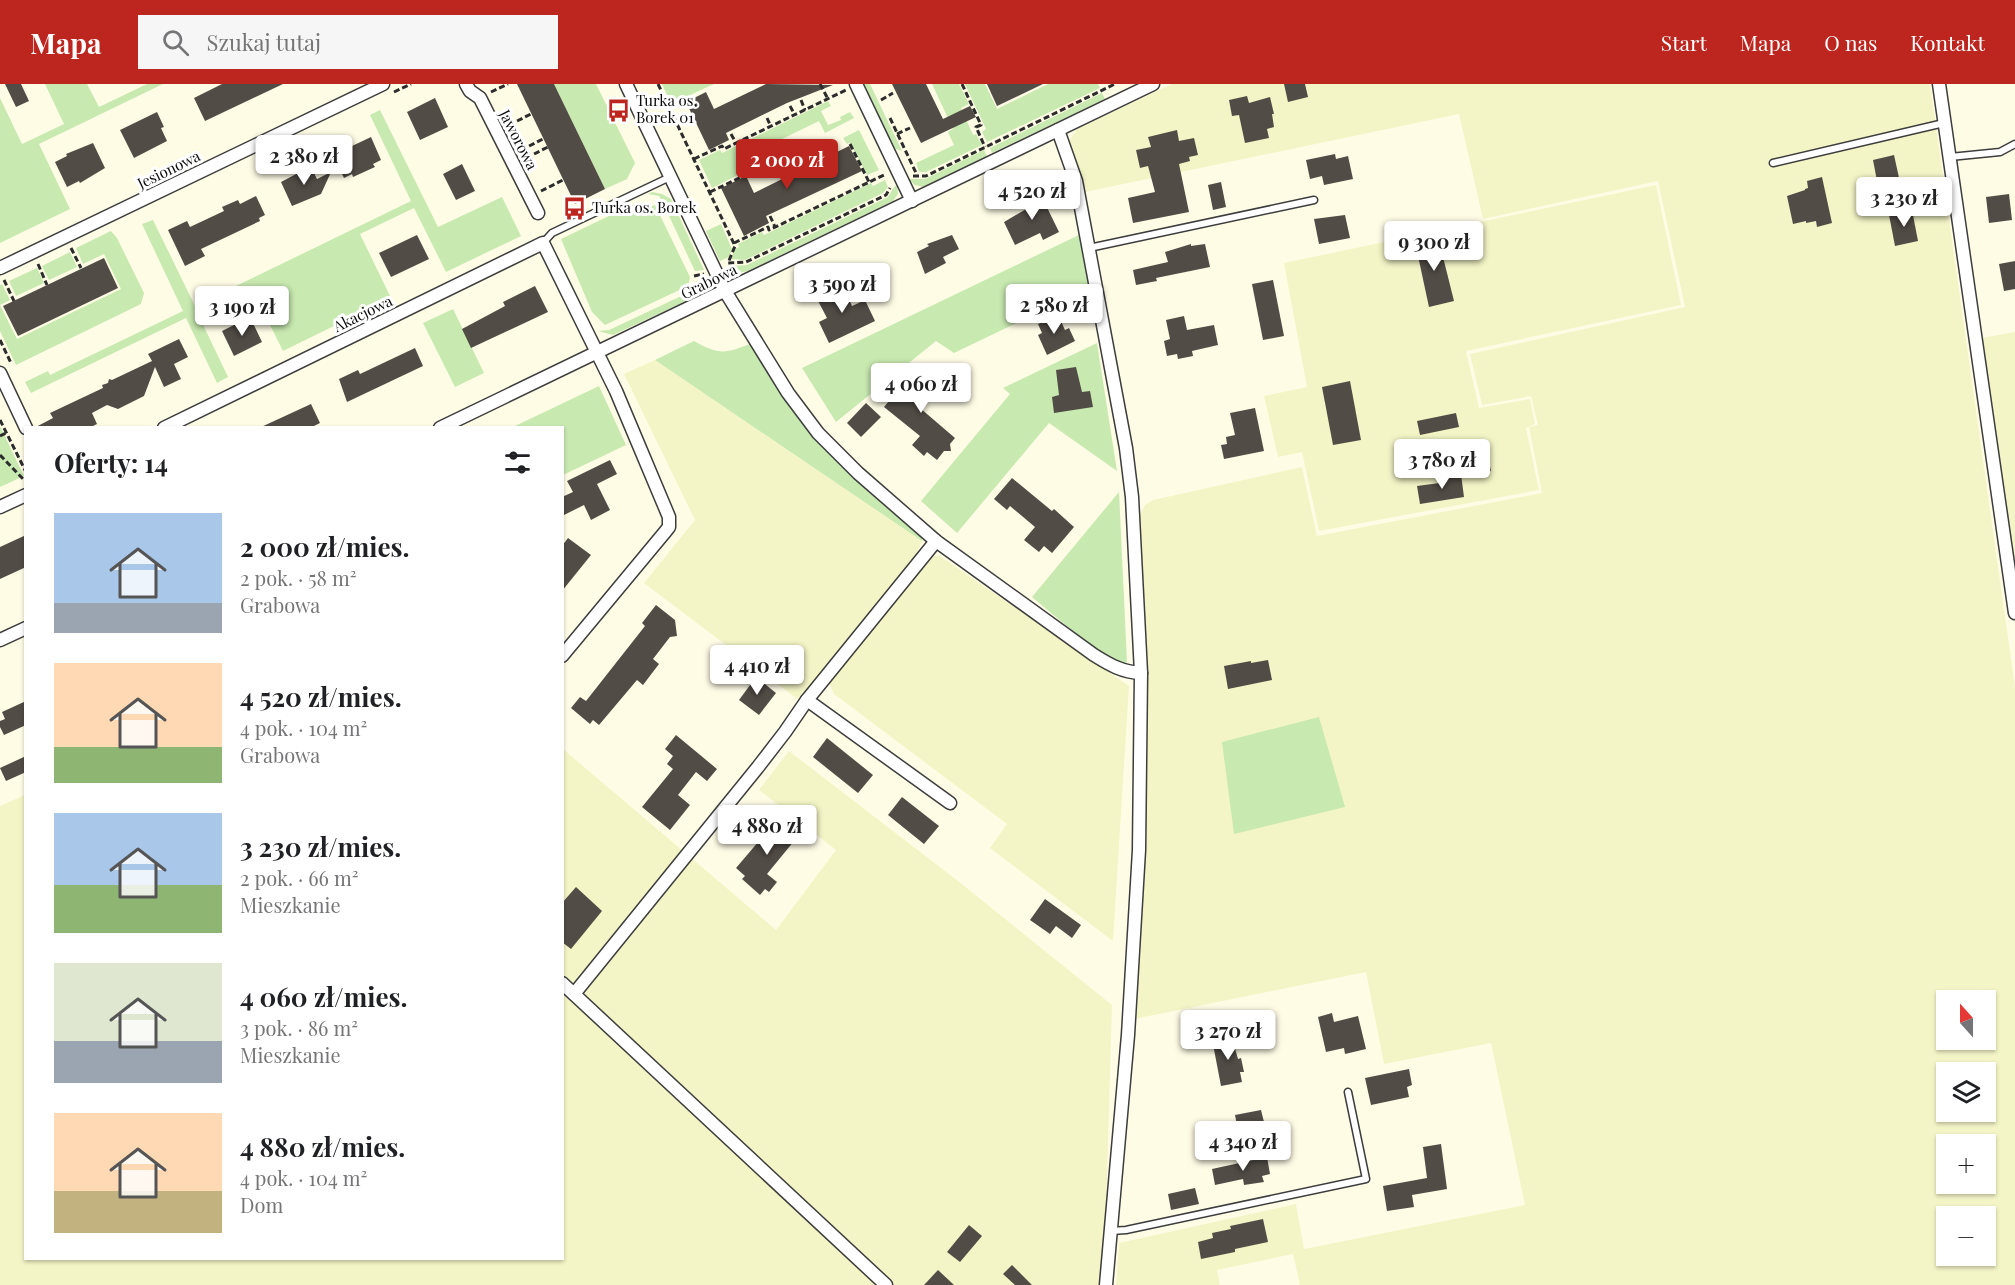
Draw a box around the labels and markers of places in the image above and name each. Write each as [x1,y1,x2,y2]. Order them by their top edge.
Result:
place label: Turka os. Borek 01 [636,90,697,127]
bus stop icon: Turka os. Borek 01 [605,97,631,123]
pin: 2 380 zł [242,135,366,186]
pin: 2 000 zł [725,139,849,190]
pin: 4 520 zł [970,170,1094,221]
pin: 3 230 zł [1842,177,1966,228]
bus stop icon: Turka os. Borek [561,195,587,221]
place label: Turka os. Borek [592,197,697,217]
pin: 9 300 zł [1372,221,1496,272]
pin: 3 590 zł [780,263,904,314]
pin: 2 580 zł [992,284,1116,335]
pin: 3 190 zł [180,286,304,337]
pin: 4 060 zł [859,363,983,414]
pin: 3 780 zł [1380,439,1504,490]
pin: 4 410 zł [695,645,819,696]
pin: 4 880 zł [705,805,829,856]
pin: 3 270 zł [1166,1010,1290,1061]
pin: 4 340 zł [1181,1121,1305,1172]

